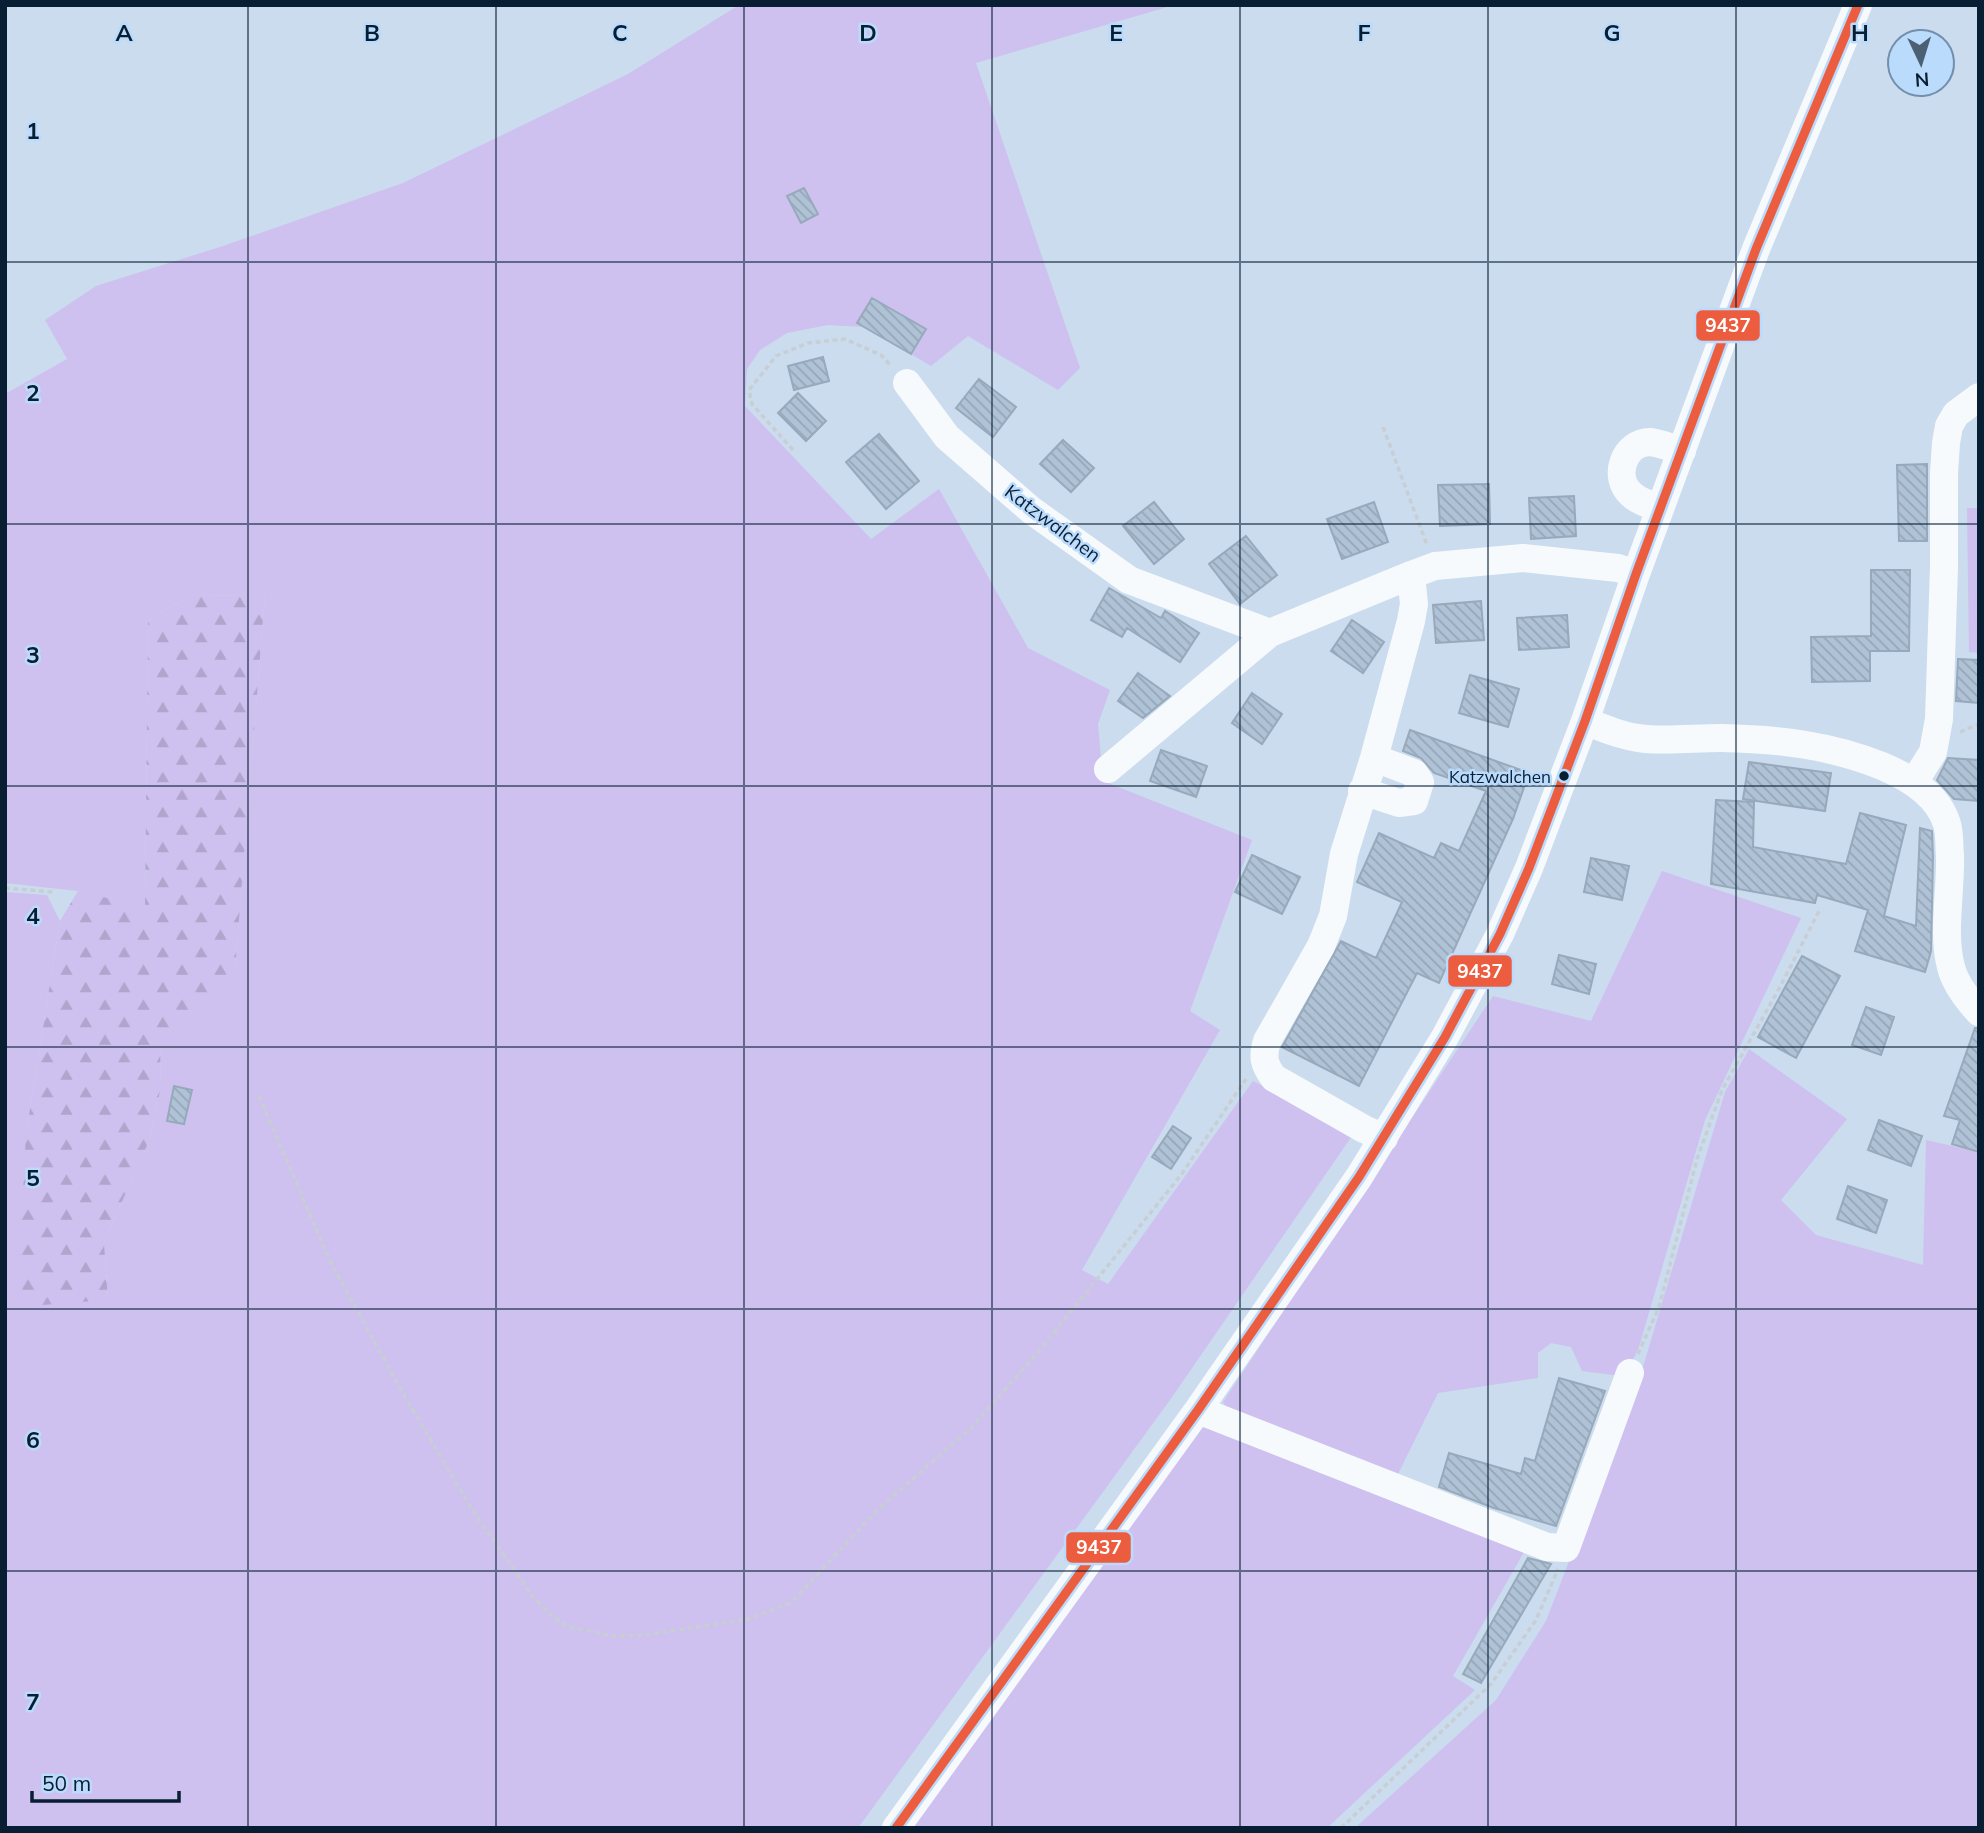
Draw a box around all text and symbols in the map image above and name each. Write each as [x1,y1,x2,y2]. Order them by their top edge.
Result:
text: A [115,18,133,47]
text: B [364,18,380,47]
text: C [612,18,628,47]
text: D [859,18,877,47]
text: E [1109,18,1123,47]
text: F [1357,18,1371,47]
text: G [1603,18,1621,47]
text: H [1851,18,1869,47]
north arrow [1886,28,1956,98]
text: N [1914,67,1930,92]
text: 1 [26,116,40,145]
line badge: 9437 [1695,309,1761,342]
text: 9437 [1705,313,1751,337]
text: 2 [26,378,40,407]
street label: Katzwalchen [1000,479,1106,567]
text: 3 [26,640,40,669]
place label: Katzwalchen [1449,766,1551,787]
marker: Katzwalchen [1557,769,1571,783]
text: 4 [26,901,40,930]
line badge: 9437 [1447,954,1513,988]
text: 9437 [1457,959,1503,983]
text: 5 [26,1163,40,1192]
text: 6 [26,1425,40,1454]
line badge: 9437 [1065,1531,1132,1564]
text: 9437 [1076,1535,1122,1559]
text: 7 [26,1687,40,1716]
scale bar [32,1759,178,1803]
text: 50 m [42,1770,91,1796]

